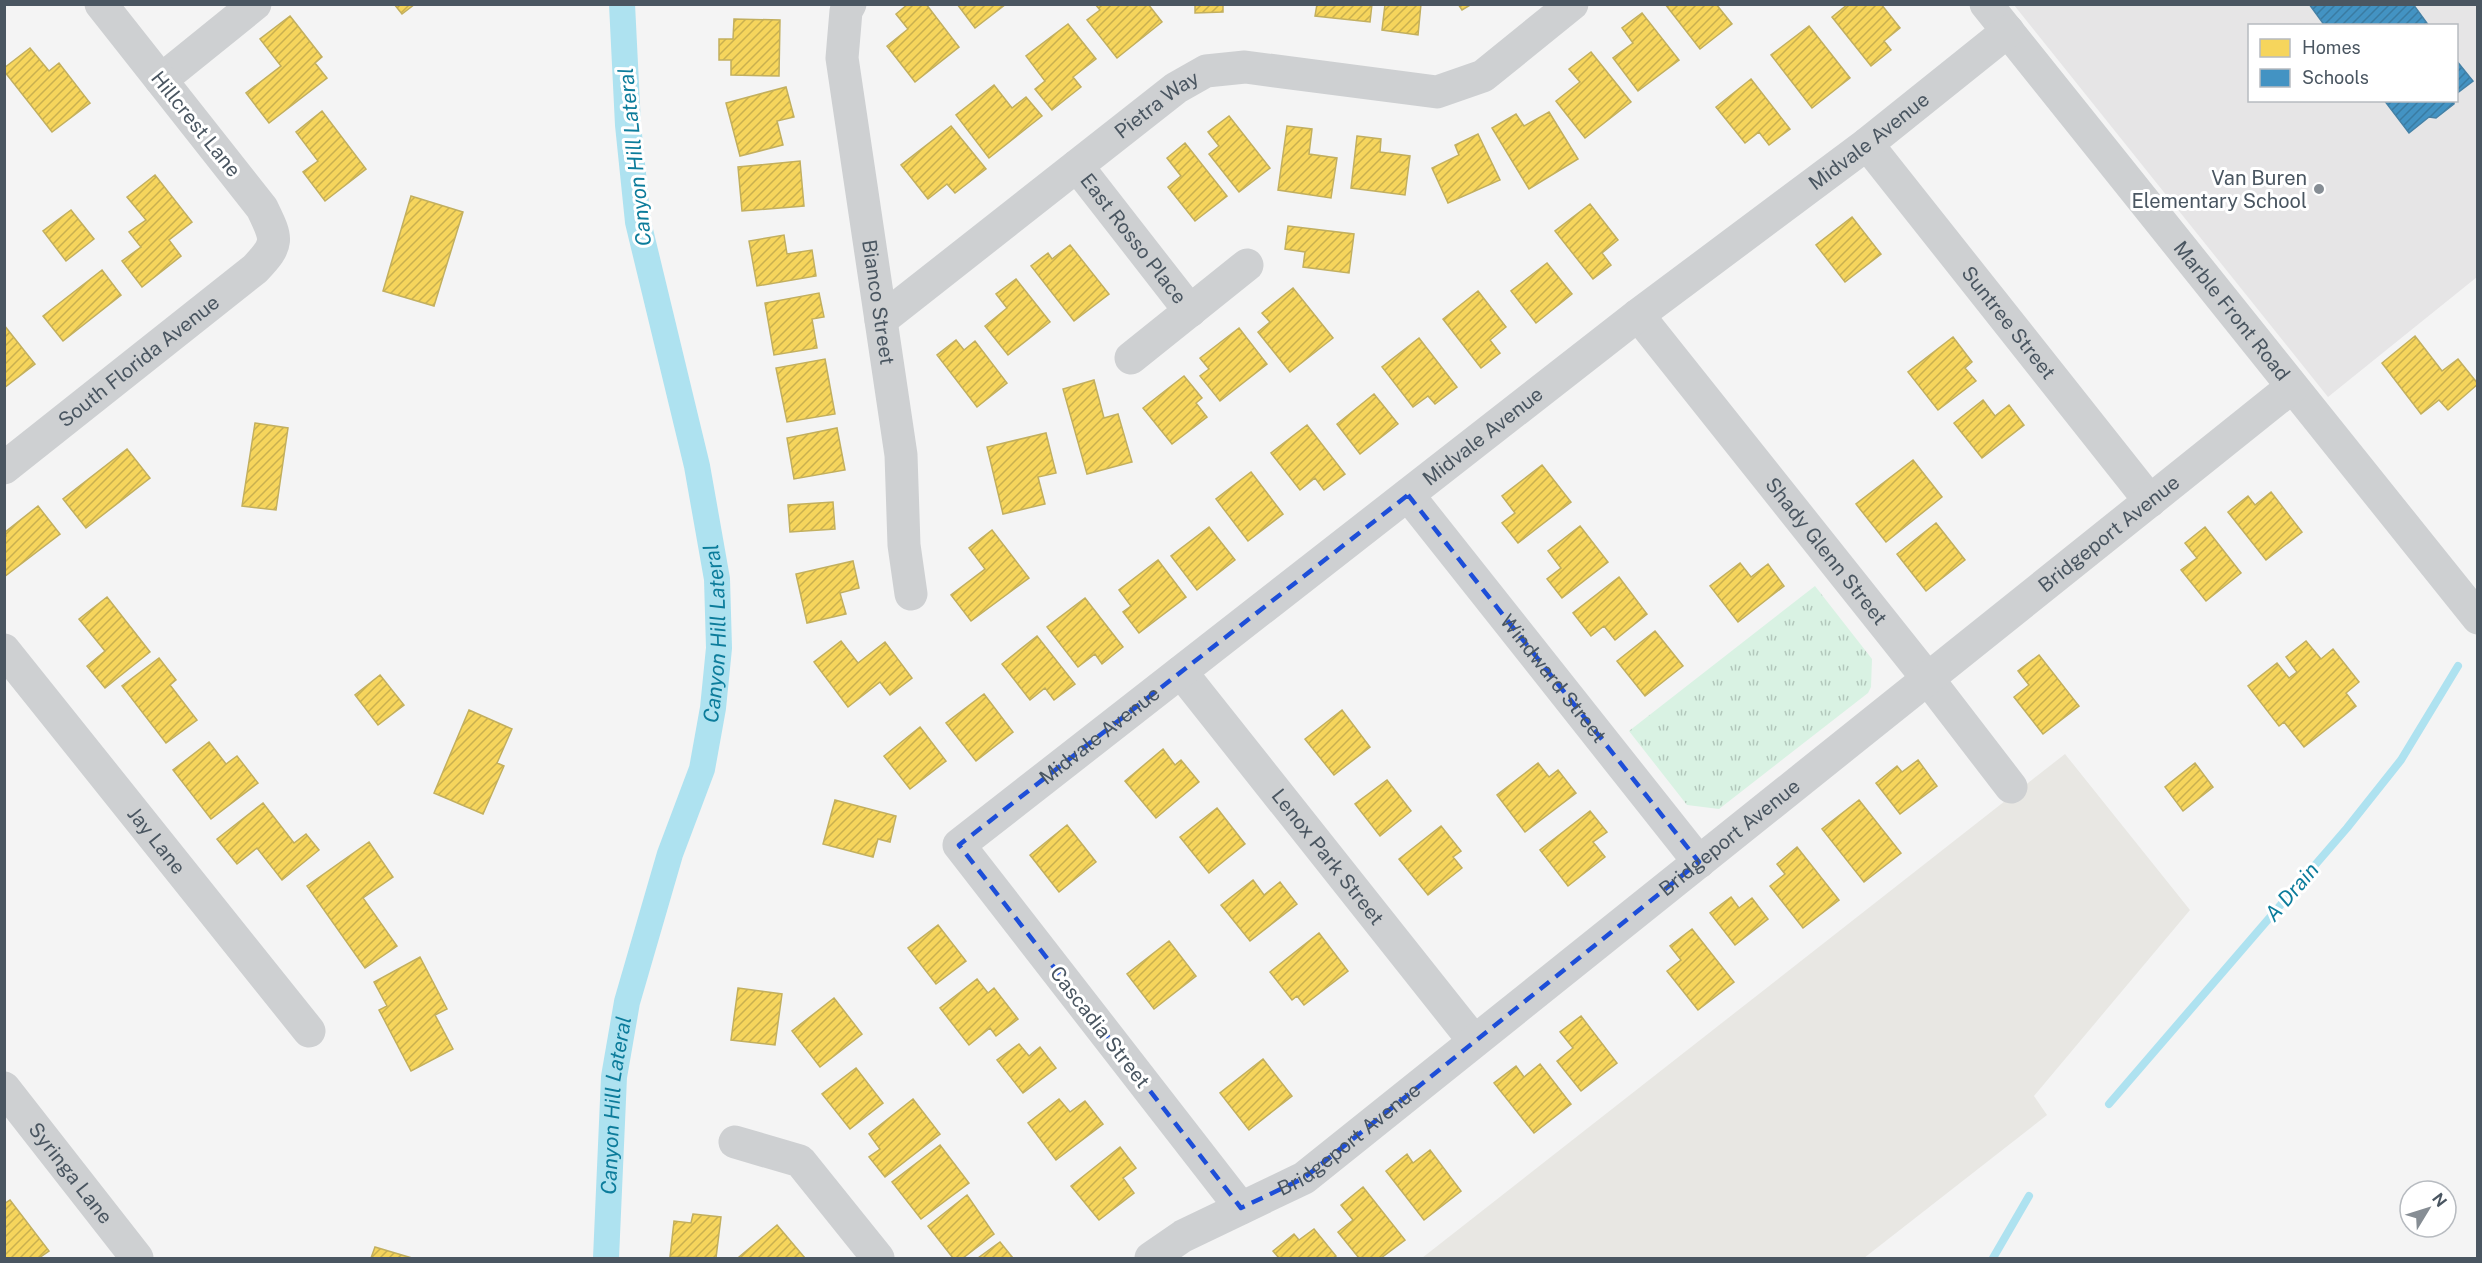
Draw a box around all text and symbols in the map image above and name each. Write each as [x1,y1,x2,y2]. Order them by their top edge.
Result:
legend [2248,24,2458,102]
text: Homes [2302,37,2361,58]
street label: Hillcrest Lane [146,66,246,182]
street label: Pietra Way [1110,66,1203,144]
water label: Canyon Hill Lateral [613,67,656,247]
text: Schools [2302,67,2369,88]
street label: Midvale Avenue [1804,87,1934,195]
place label: Van Buren Elementary School [2132,166,2307,213]
street label: East Rosso Place [1075,169,1192,308]
marker: Van Buren Elementary School [2312,182,2326,196]
street label: Marble Front Road [2169,236,2295,385]
street label: Bianco Street [857,238,899,366]
street label: Suntree Street [1956,261,2061,384]
street label: South Florida Avenue [53,290,224,432]
street label: Midvale Avenue [1418,382,1548,491]
street label: Bridgeport Avenue [2034,470,2184,597]
street label: Shady Glenn Street [1760,473,1892,630]
water label: Canyon Hill Lateral [698,542,731,725]
street label: Windward Street [1495,609,1612,747]
street label: Midvale Avenue [1035,681,1164,790]
street label: Bridgeport Avenue [1654,774,1805,901]
street label: Lenox Park Street [1266,784,1389,930]
street label: Jay Lane [122,802,191,879]
water label: A Drain [2259,857,2324,926]
street label: Cascadia Street [1045,961,1155,1093]
water label: Canyon Hill Lateral [596,1014,636,1195]
street label: Bridgeport Avenue [1274,1077,1425,1201]
street label: Syringa Lane [24,1118,118,1228]
north arrow [2398,1179,2458,1239]
text: N [2428,1189,2451,1211]

